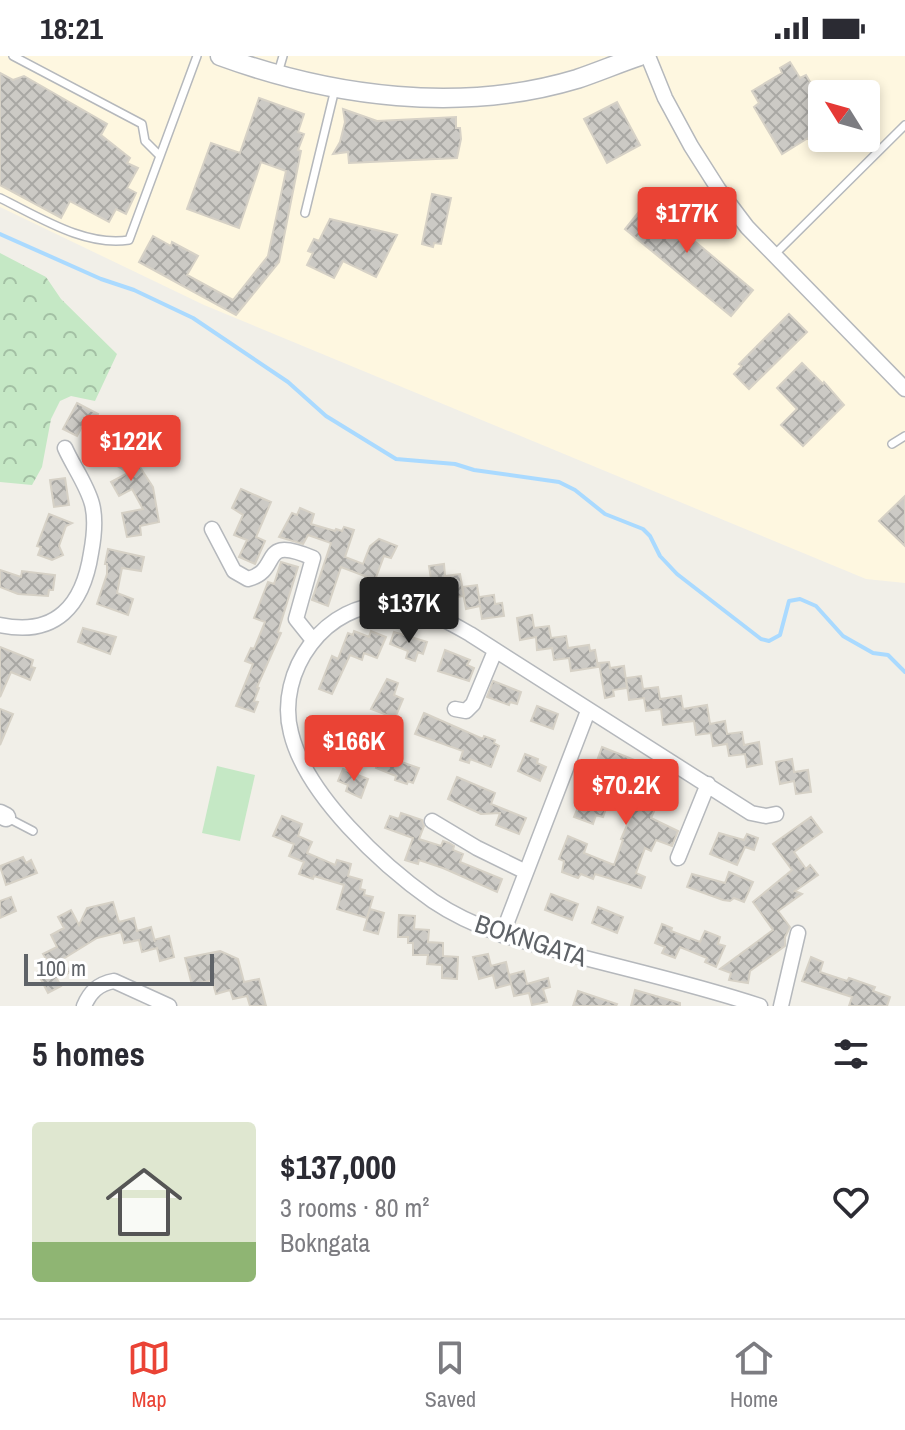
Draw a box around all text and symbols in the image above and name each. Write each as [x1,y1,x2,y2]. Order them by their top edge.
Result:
text: 18:21 [40,8,103,48]
north arrow [808,80,880,152]
map controls [808,80,880,152]
pin: $177K [631,187,743,255]
text: $177K [656,195,718,230]
pin: $122K [75,415,187,483]
text: $122K [100,423,162,458]
pin: $137K [353,577,465,645]
text: $137K [378,585,440,620]
pin: $166K [298,715,410,783]
text: $166K [323,723,385,758]
pin: $70.2K [561,759,691,827]
text: $70.2K [592,767,660,802]
street label: BOKNGATA [471,906,592,975]
scale bar [24,950,214,986]
text: 100 m [36,953,86,983]
text: 5 homes [32,1031,145,1077]
icon: filters [829,1032,873,1076]
text: $137,000 [280,1144,396,1190]
icon: home [96,1154,192,1250]
icon: heart [829,1180,873,1224]
text: 3 rooms · 80 m² [280,1190,429,1225]
text: Bokngata [280,1225,370,1260]
tab: Map [127,1336,171,1414]
tab: Saved [425,1336,476,1414]
tab: Home [730,1336,778,1414]

